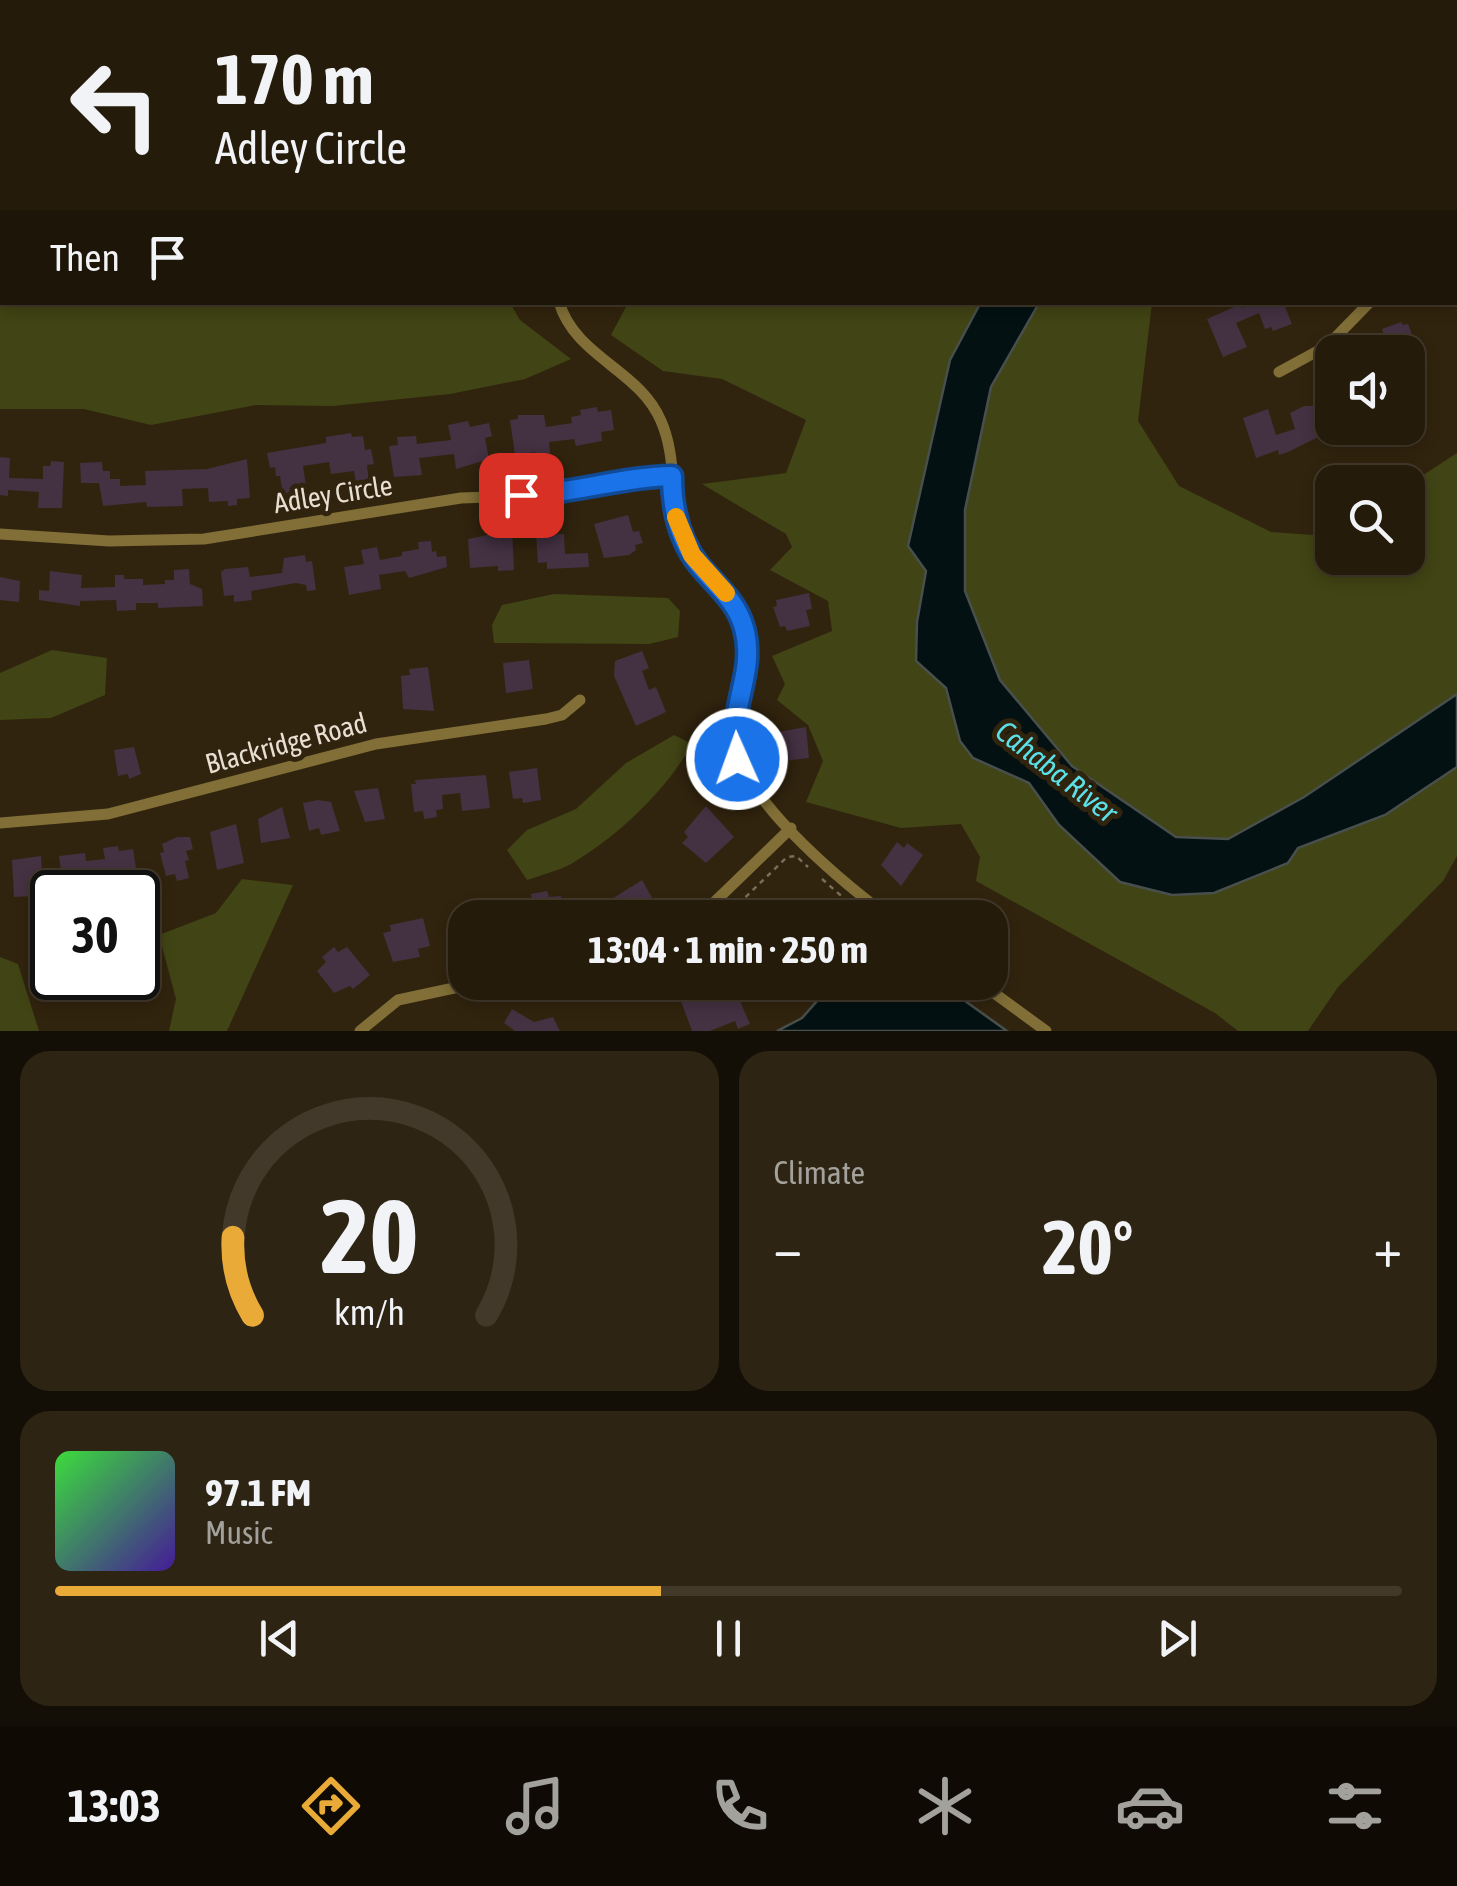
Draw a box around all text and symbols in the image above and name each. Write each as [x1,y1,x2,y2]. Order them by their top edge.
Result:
text: 170 m [215,39,374,119]
icon: left [50,40,180,170]
text: Adley Circle [215,122,407,174]
icon: arrive [140,230,195,285]
text: Then [50,236,120,279]
map controls [1315,335,1425,575]
button: sound [1315,335,1425,445]
pin [479,453,564,538]
button: search [1315,465,1425,575]
icon: arrive [494,468,549,523]
street label: Adley Circle [272,469,394,519]
street label: Blackridge Road [202,706,370,780]
position arrow [685,707,789,811]
water label: Cahaba River [990,713,1125,830]
speed limit sign: 30 [30,870,160,1000]
text: 13:04 · 1 min · 250 m [588,928,868,971]
text: Climate [774,1154,865,1191]
text: 20 [320,1176,418,1295]
text: 20° [1042,1204,1133,1290]
text: − [774,1216,802,1279]
text: + [1373,1216,1402,1279]
text: km/h [334,1292,405,1333]
text: 97.1 FM [205,1471,311,1514]
text: Music [205,1514,272,1551]
icon: previous [252,1611,307,1666]
icon: pause [701,1611,756,1666]
icon: next [1150,1611,1205,1666]
icon: directions [296,1771,366,1841]
icon: music [500,1771,570,1841]
icon: phone [705,1771,775,1841]
icon: climate [910,1771,980,1841]
icon: car [1115,1771,1185,1841]
icon: filters [1320,1771,1390,1841]
text: 13:03 [67,1780,161,1832]

